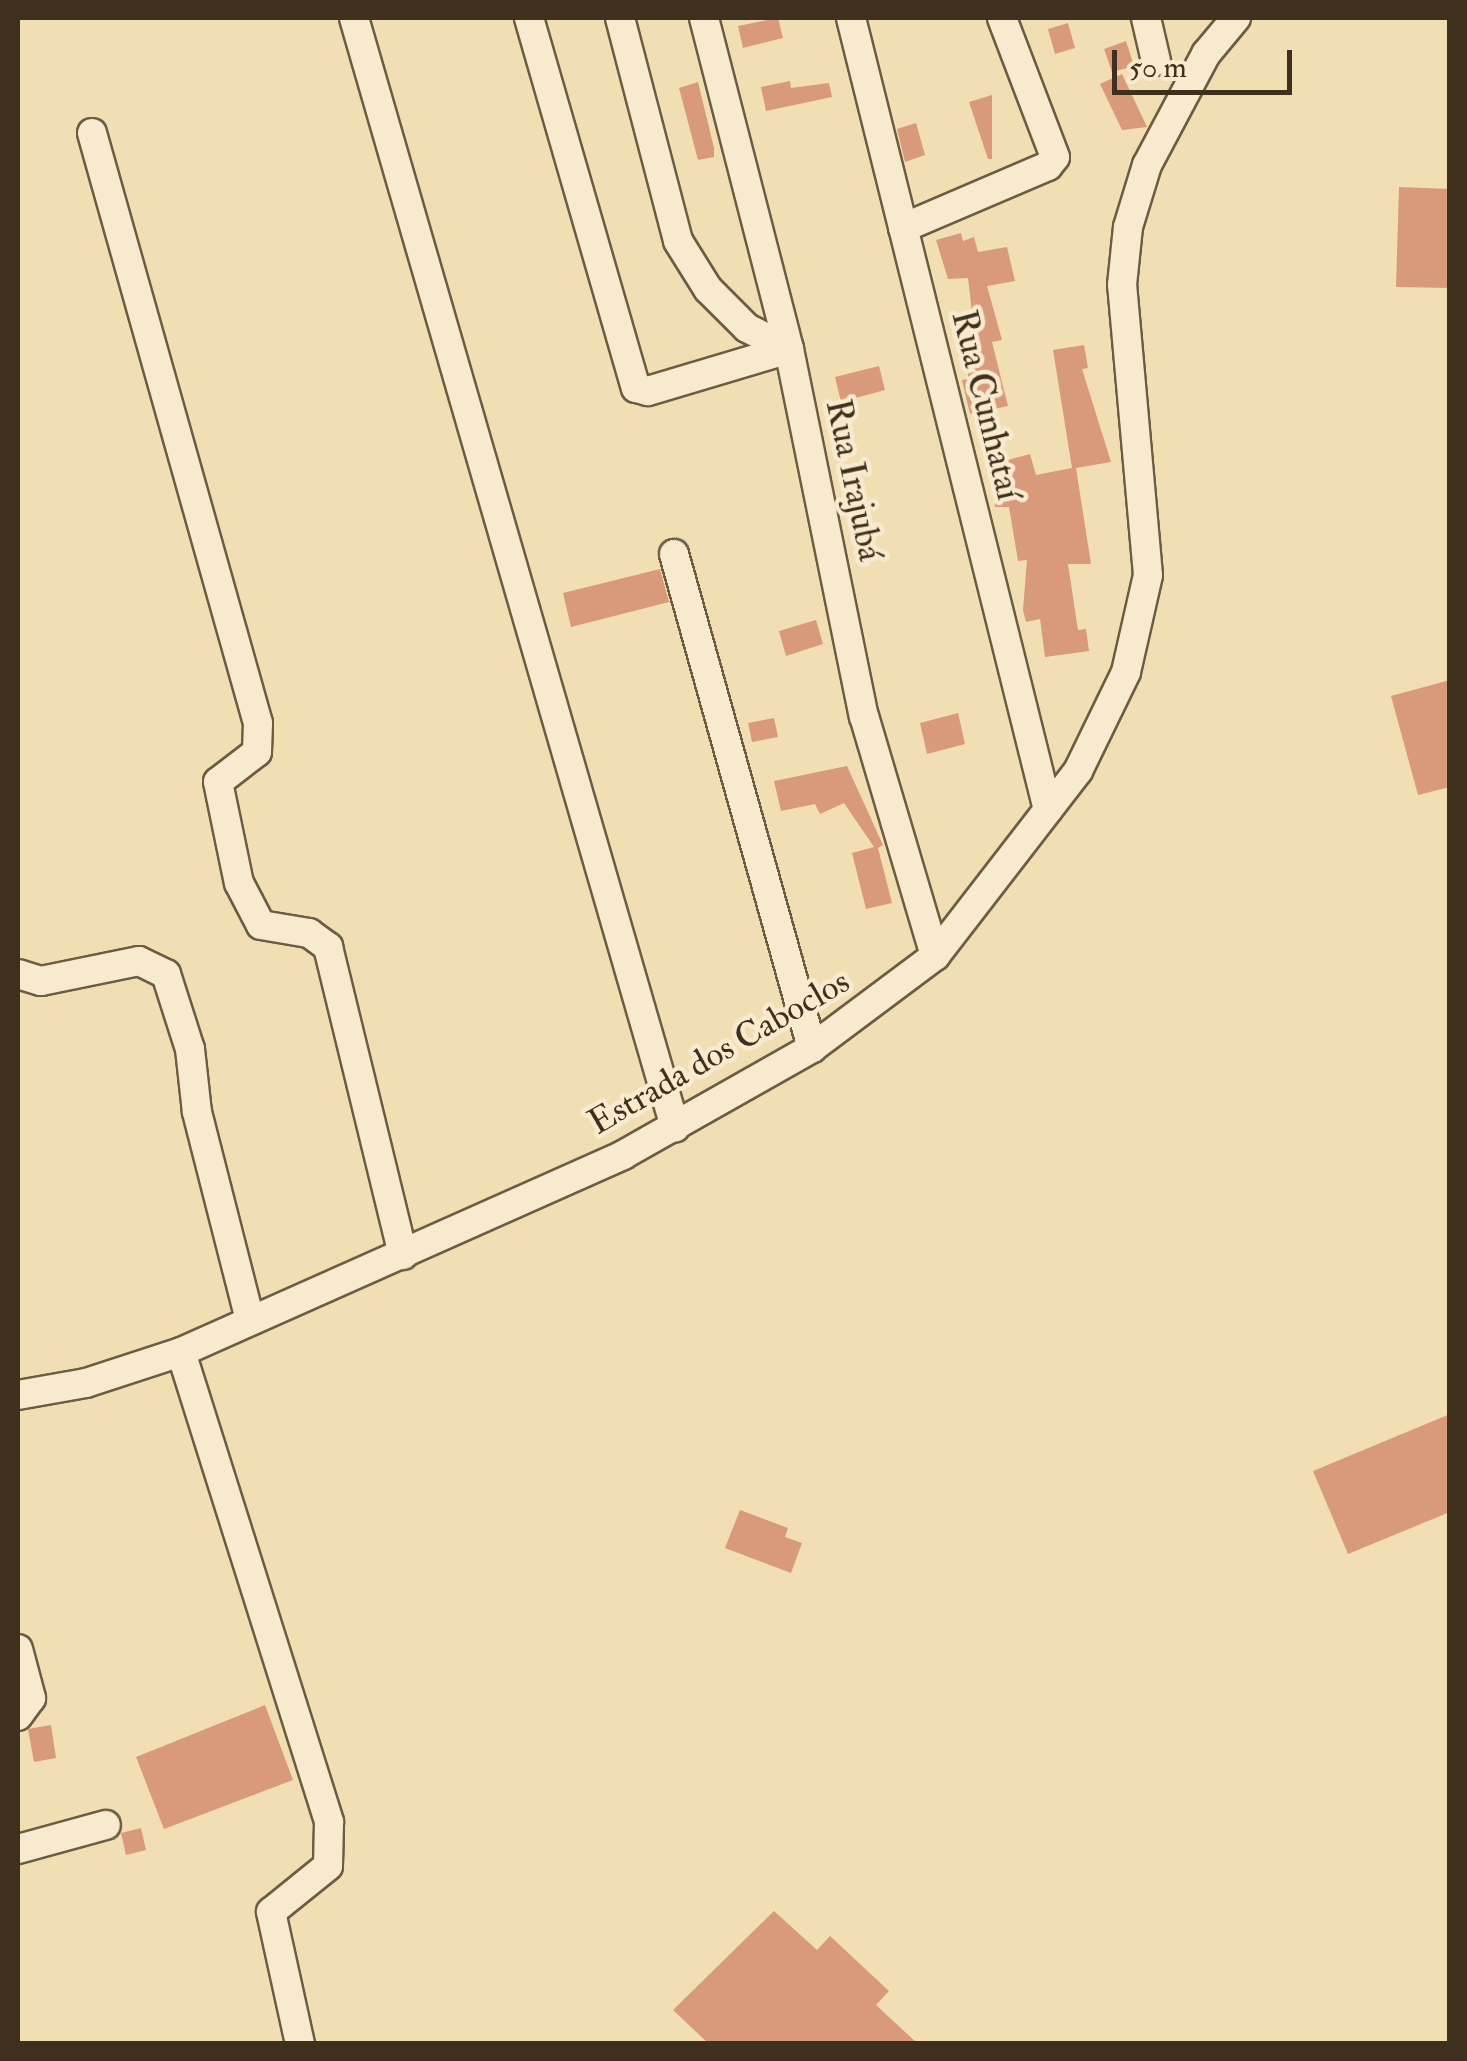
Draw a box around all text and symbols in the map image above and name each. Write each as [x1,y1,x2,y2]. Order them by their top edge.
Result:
scale bar [1117,30,1297,92]
text: 50 m [1129,49,1187,86]
street label: Rua Cunhataí [942,306,1030,504]
street label: Rua Irajubá [816,396,892,564]
street label: Estrada dos Caboclos [581,960,857,1144]

